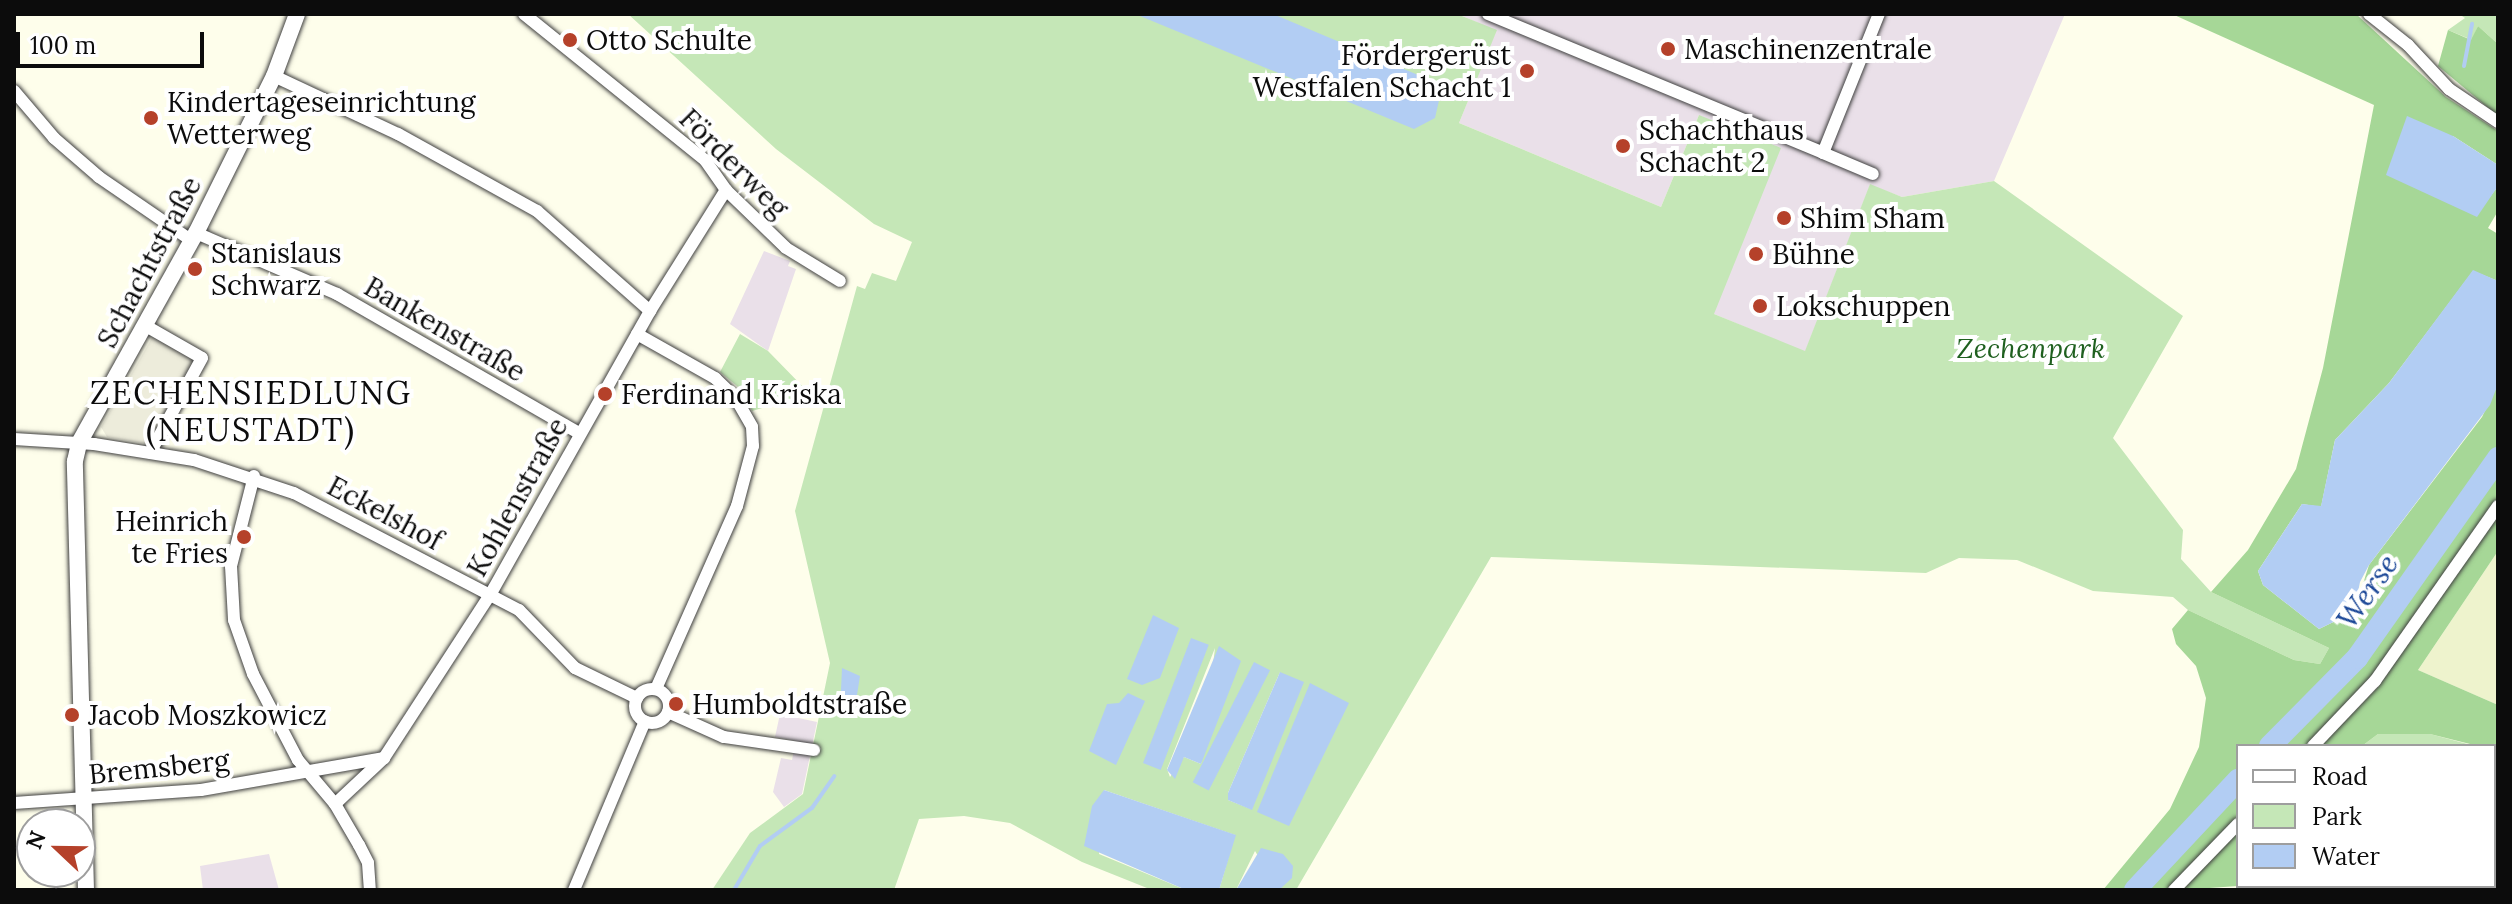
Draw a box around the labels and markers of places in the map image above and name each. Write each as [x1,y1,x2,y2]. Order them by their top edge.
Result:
place label: Otto Schulte [586,23,752,57]
marker: Otto Schulte [561,31,579,49]
place label: Maschinenzentrale [1684,32,1932,66]
place label: Fördergerüst Westfalen Schacht 1 [1252,38,1511,104]
marker: Maschinenzentrale [1659,40,1677,58]
marker: Fördergerüst Westfalen Schacht 1 [1518,62,1536,80]
place label: Kindertageseinrichtung Wetterweg [167,85,475,151]
marker: Kindertageseinrichtung Wetterweg [142,109,160,127]
place label: Schachthaus Schacht 2 [1639,113,1804,179]
marker: Schachthaus Schacht 2 [1614,137,1632,155]
place label: Shim Sham [1800,201,1945,235]
marker: Shim Sham [1775,209,1793,227]
place label: Stanislaus Schwarz [211,236,341,302]
place label: Bühne [1772,237,1855,271]
marker: Bühne [1747,245,1765,263]
marker: Stanislaus Schwarz [186,260,204,278]
place label: Lokschuppen [1776,289,1951,323]
marker: Lokschuppen [1751,297,1769,315]
place label: Ferdinand Kriska [621,377,842,411]
marker: Ferdinand Kriska [596,385,614,403]
place label: Heinrich te Fries [115,504,228,570]
marker: Heinrich te Fries [235,528,253,546]
place label: Humboldtstraße [692,687,907,721]
marker: Humboldtstraße [667,695,685,713]
place label: Jacob Moszkowicz [88,698,327,732]
marker: Jacob Moszkowicz [63,706,81,724]

